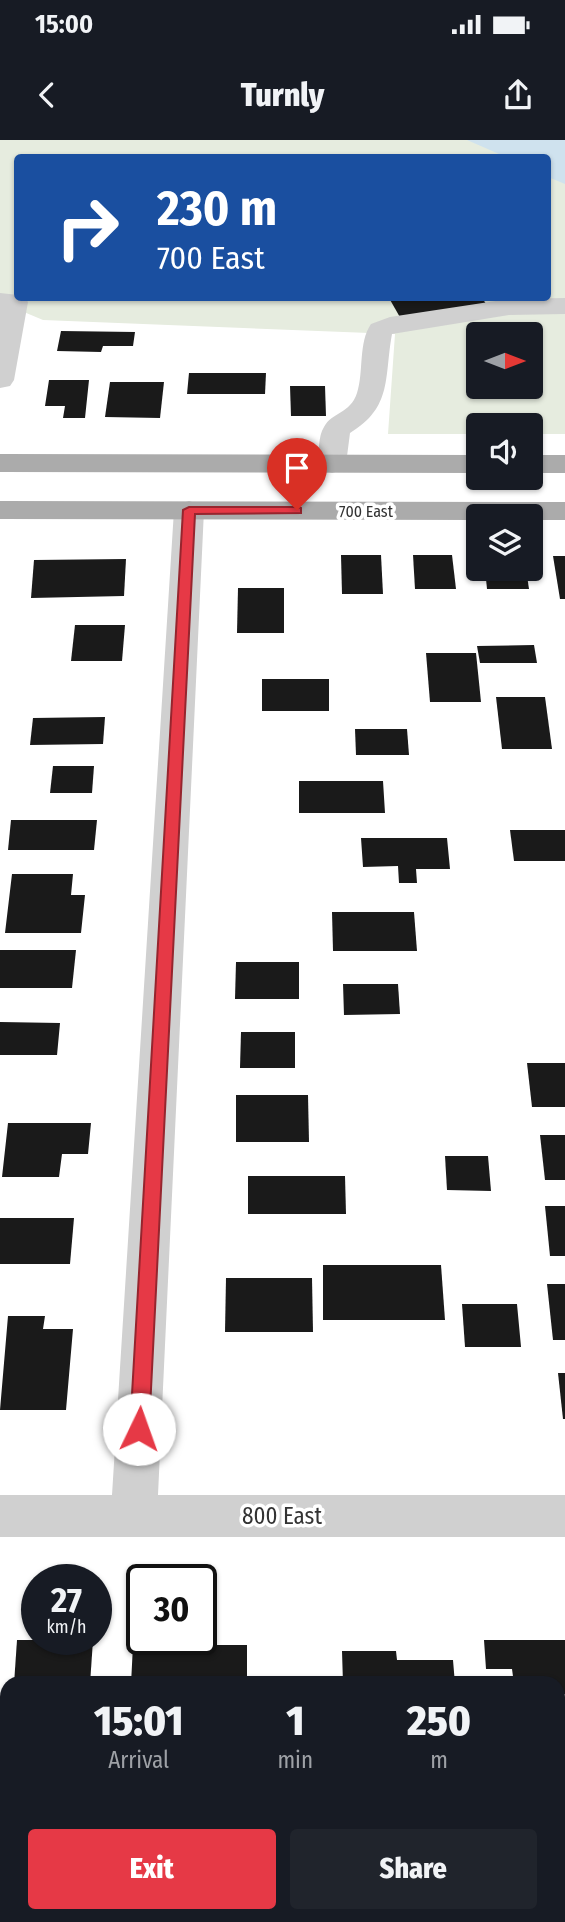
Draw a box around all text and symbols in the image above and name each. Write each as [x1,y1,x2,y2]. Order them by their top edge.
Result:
text: 15:00 [35,9,93,40]
icon: back [28,76,66,114]
text: Turnly [241,76,324,114]
icon: share [499,76,537,114]
text: 230 m [157,179,277,238]
icon: right [42,182,133,273]
text: 700 East [157,239,265,277]
north arrow [466,322,542,399]
map controls [466,322,543,581]
button: sound [466,413,543,490]
pin [267,438,327,510]
icon: arrive [278,449,316,487]
street label: 700 East [339,502,394,521]
button: layers [466,504,543,581]
position arrow [102,1392,176,1466]
street label: 800 East [242,1502,322,1530]
speed limit sign: 30 [126,1564,217,1655]
text: 27 [51,1579,82,1621]
text: km/h [46,1616,87,1638]
text: 15:01 [94,1696,183,1746]
text: 1 [286,1696,304,1746]
text: 250 [407,1696,471,1746]
text: Arrival [108,1746,169,1774]
text: min [277,1746,313,1774]
text: m [430,1746,448,1774]
button: Exit [28,1829,276,1909]
button: Share [290,1829,537,1909]

